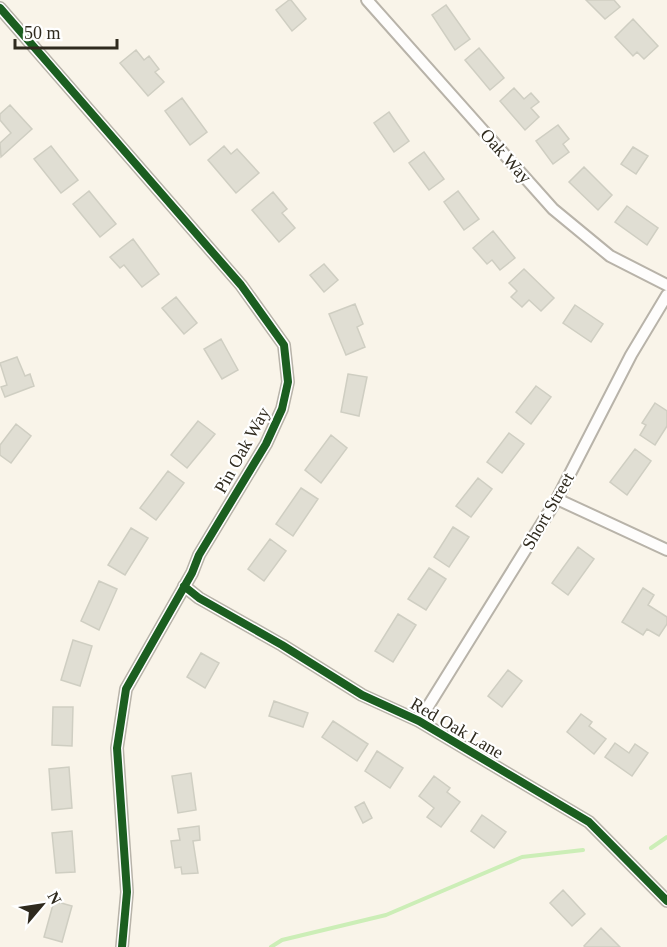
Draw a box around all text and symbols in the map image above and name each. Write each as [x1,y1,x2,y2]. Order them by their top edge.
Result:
scale bar [15,12,117,50]
text: 50 m [24,23,61,43]
street label: Oak Way [476,125,536,187]
street label: Pin Oak Way [210,404,274,496]
street label: Short Street [518,469,578,553]
street label: Red Oak Lane [407,693,507,763]
north arrow [12,875,72,935]
text: N [44,889,65,908]

